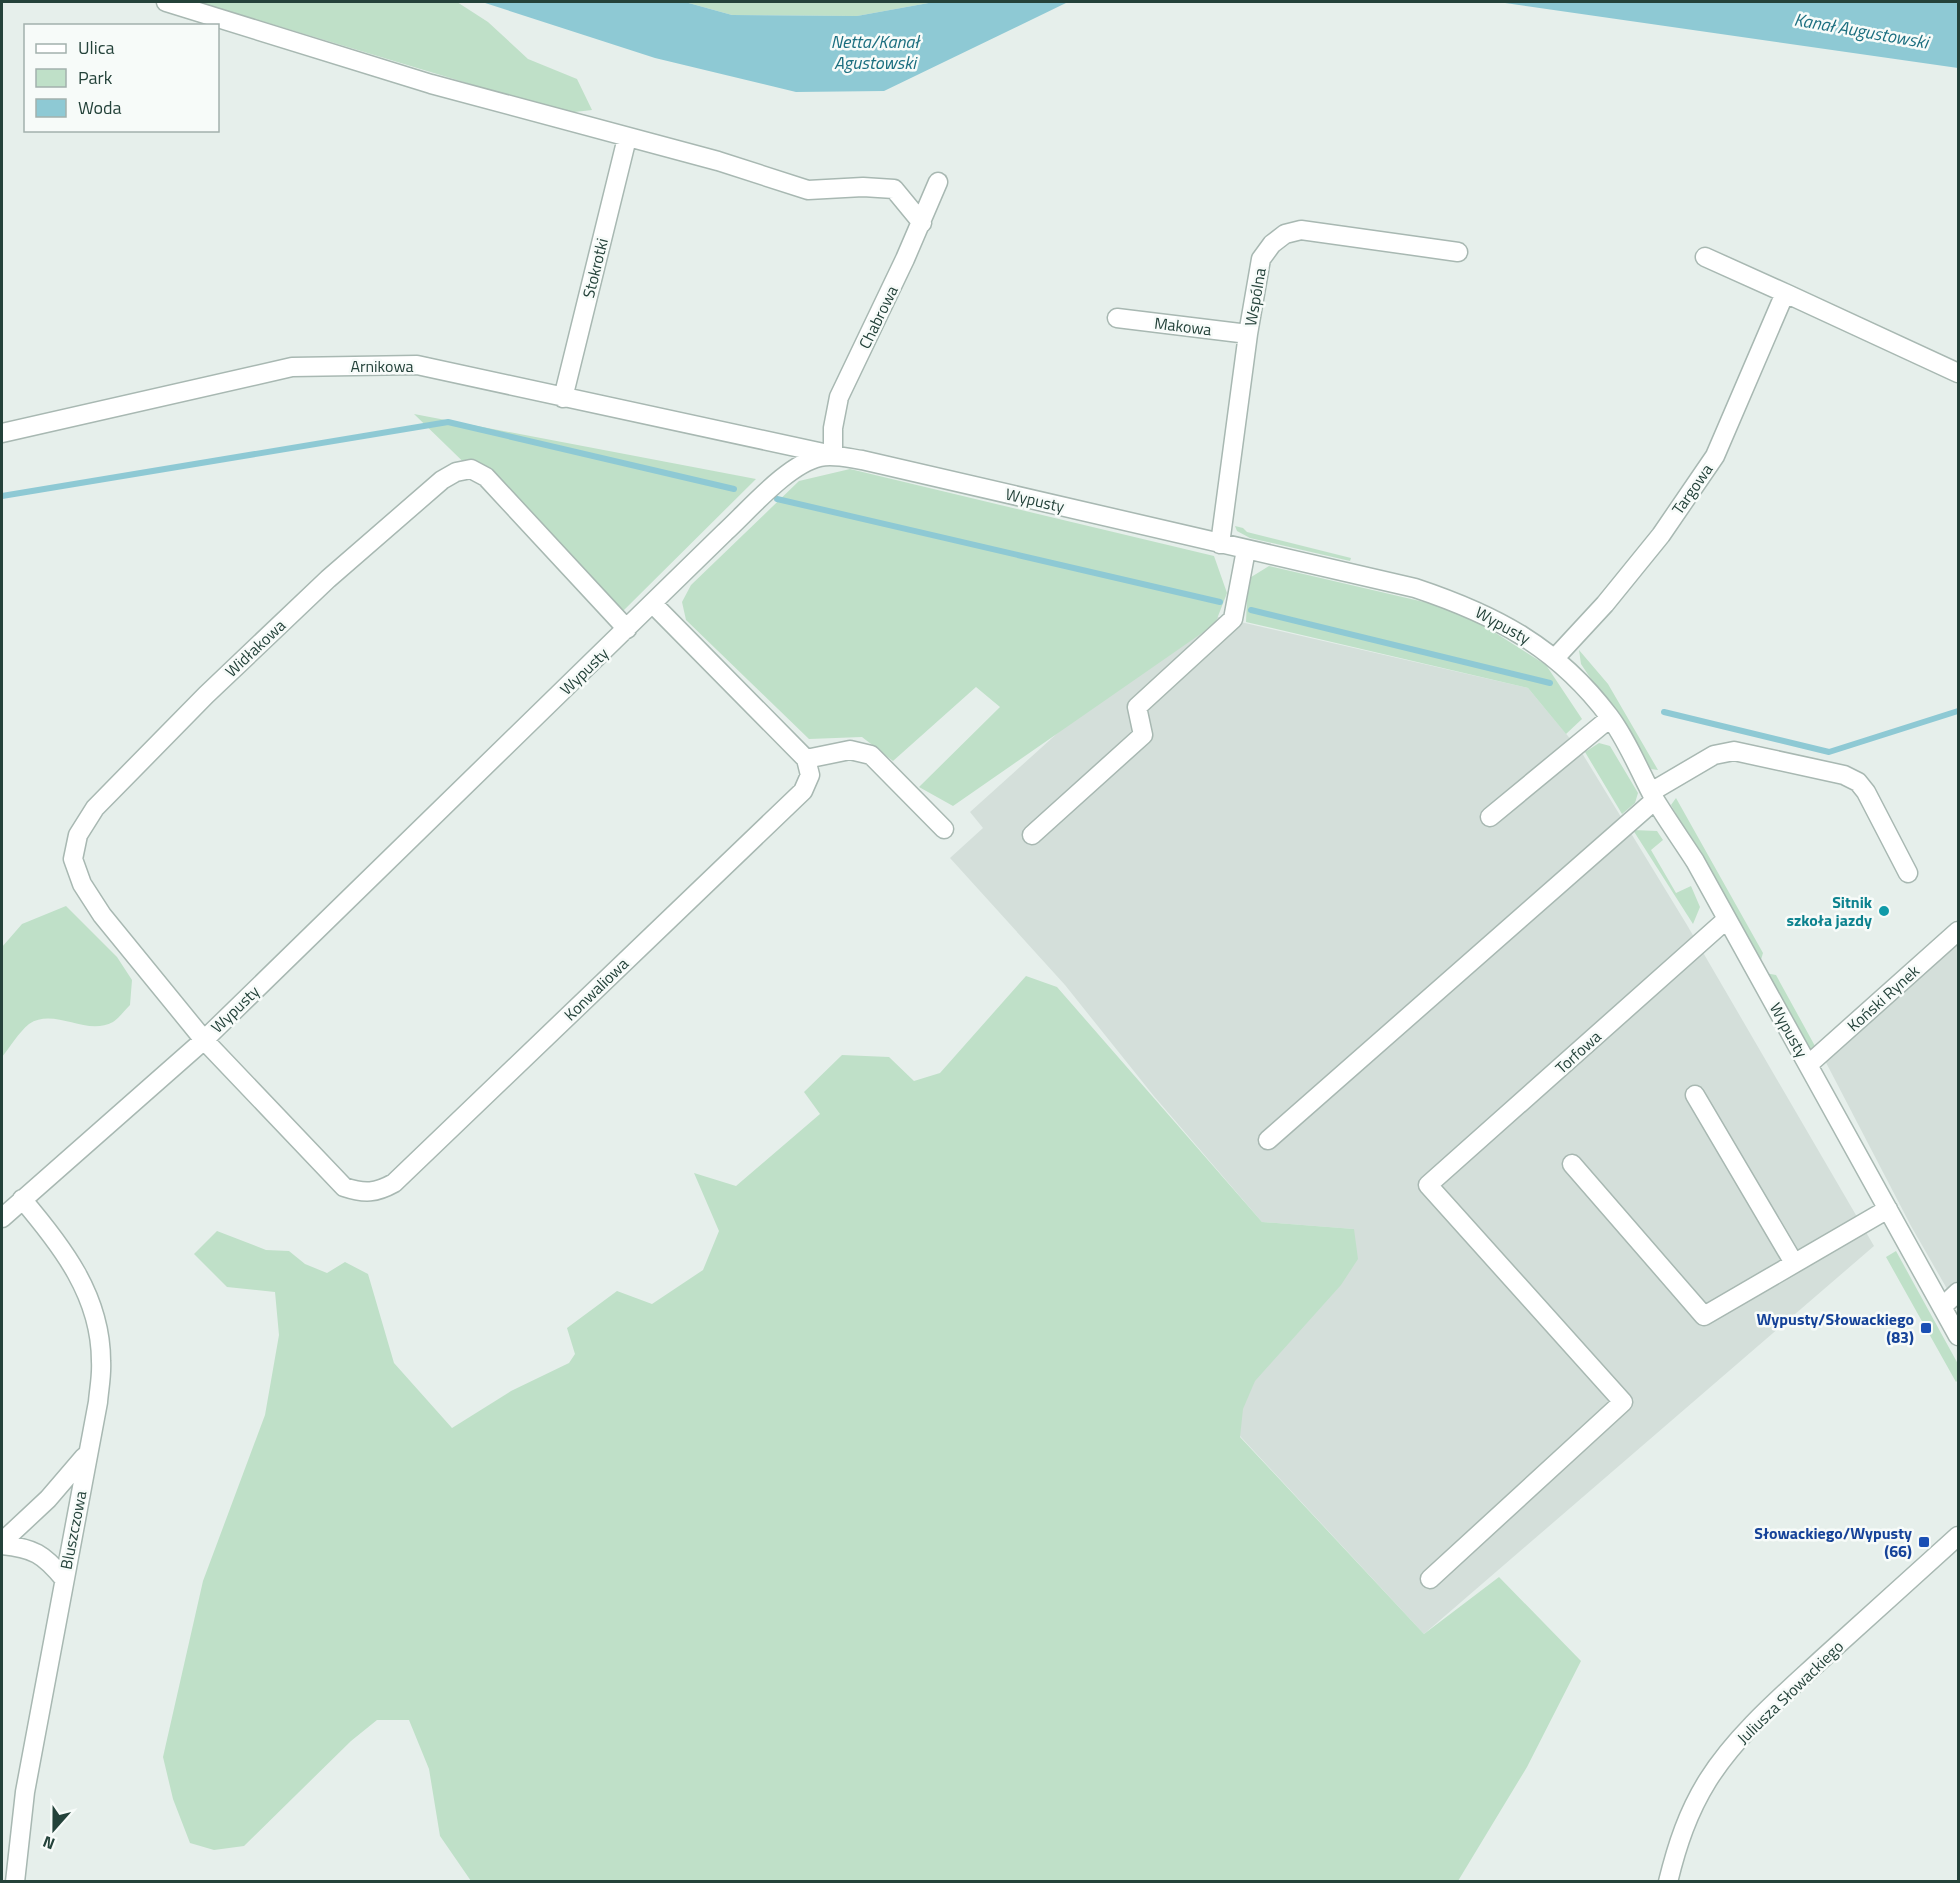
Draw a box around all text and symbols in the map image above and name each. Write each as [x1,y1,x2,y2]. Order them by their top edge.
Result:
water label: Kanał Augustowski [1792,5,1933,56]
legend [24,24,219,132]
water label: Netta/Kanał Agustowski [831,28,921,76]
text: Ulica [78,34,115,61]
text: Park [78,64,113,91]
text: Woda [78,94,122,121]
street label: Stokrotki [576,236,614,300]
street label: Wspólna [1238,266,1272,328]
street label: Chabrowa [852,281,904,353]
street label: Makowa [1153,311,1213,341]
street label: Arnikowa [350,354,414,378]
street label: Targowa [1666,459,1718,519]
street label: Wypusty [1003,482,1067,518]
street label: Wypusty [1471,600,1535,650]
street label: Widłakowa [219,614,291,682]
street label: Wypusty [554,641,614,700]
place label: Sitnik szkoła jazdy [1786,890,1873,932]
marker: Sitnik szkoła jazdy [1877,904,1891,918]
street label: Konwaliowa [558,952,634,1026]
street label: Koński Rynek [1842,959,1925,1037]
street label: Wypusty [205,979,265,1038]
street label: Wypusty [1764,998,1814,1062]
street label: Torfowa [1550,1025,1606,1079]
place label: Wypusty/Słowackiego (83) [1756,1307,1914,1349]
marker: Wypusty/Słowackiego (83) [1919,1321,1933,1335]
street label: Bluszczowa [54,1489,92,1571]
place label: Słowackiego/Wypusty (66) [1754,1521,1912,1563]
marker: Słowackiego/Wypusty (66) [1917,1535,1931,1549]
street label: Juliusza Słowackiego [1731,1635,1849,1749]
north arrow [24,1799,84,1859]
text: N [39,1830,58,1856]

